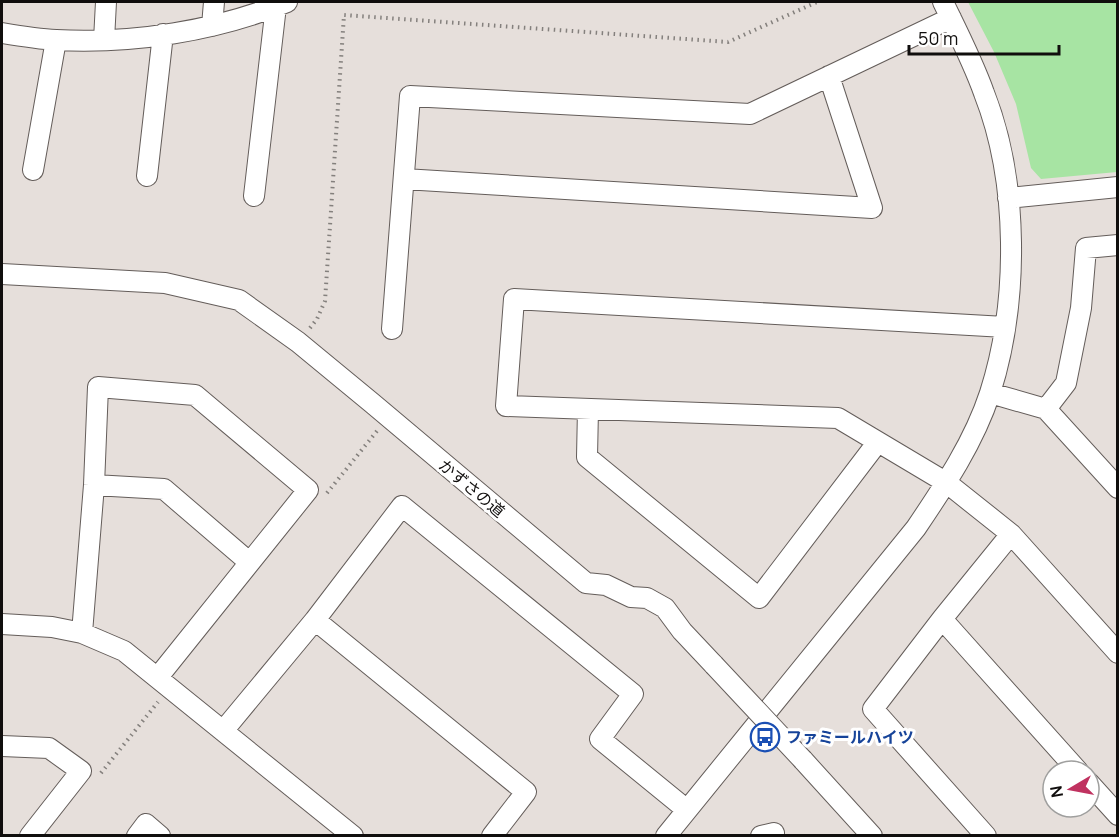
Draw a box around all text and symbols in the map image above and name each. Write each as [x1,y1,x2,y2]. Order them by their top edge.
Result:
scale bar [909,18,1059,56]
text: 50 m [918,26,958,50]
street label: かずさの道 [434,454,510,522]
bus stop icon: ファミールハイツ [749,721,781,753]
place label: ファミールハイツ [786,726,914,748]
north arrow [1041,759,1101,819]
text: N [1044,784,1068,799]

